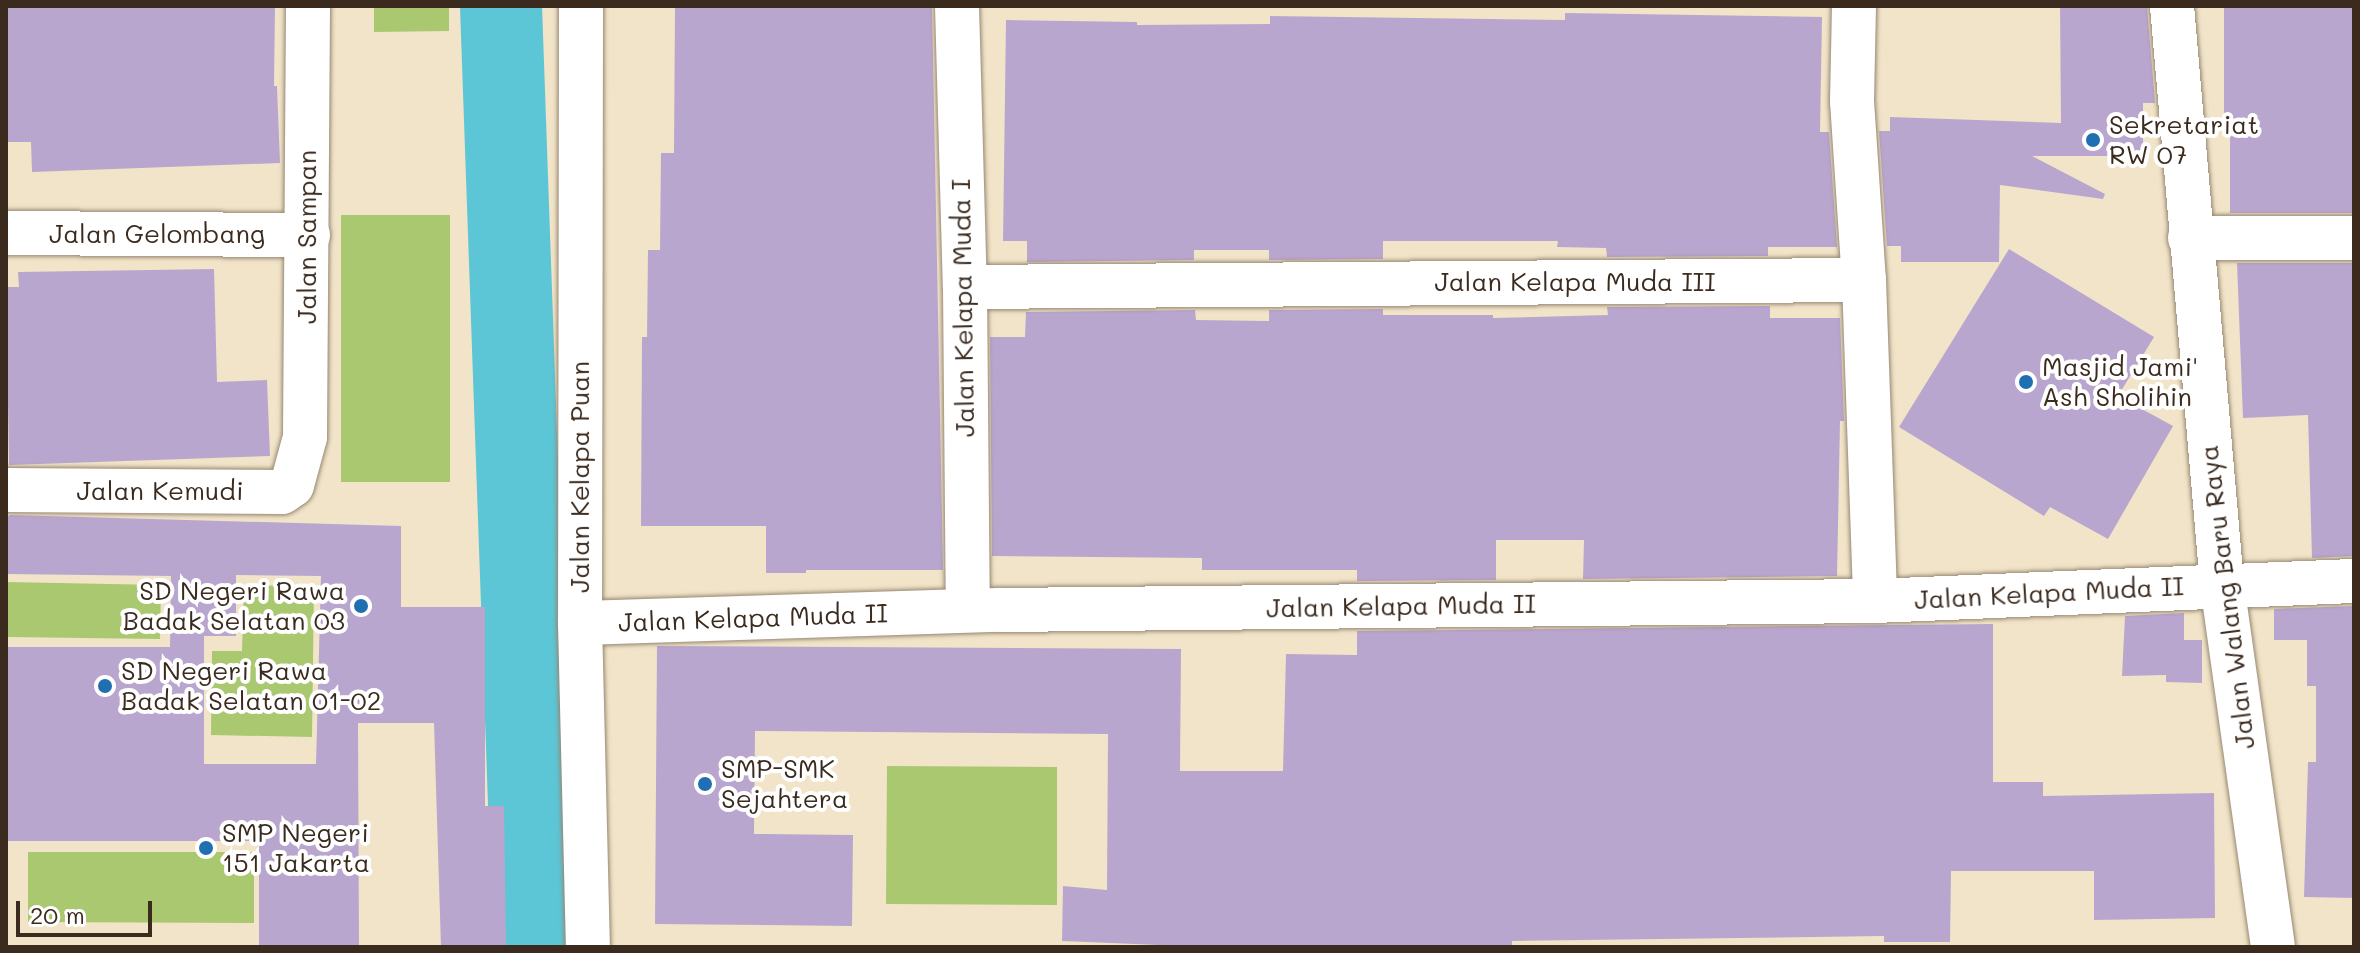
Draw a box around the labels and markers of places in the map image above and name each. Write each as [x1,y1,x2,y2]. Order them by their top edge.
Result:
place label: Sekretariat RW 07 [2109,109,2259,170]
marker: Sekretariat RW 07 [2084,131,2102,149]
place label: Masjid Jami' Ash Sholihin [2042,351,2198,412]
marker: Masjid Jami' Ash Sholihin [2017,373,2035,391]
place label: SD Negeri Rawa Badak Selatan 03 [123,575,345,636]
marker: SD Negeri Rawa Badak Selatan 03 [352,597,370,615]
place label: SD Negeri Rawa Badak Selatan 01-02 [121,655,381,716]
marker: SD Negeri Rawa Badak Selatan 01-02 [96,677,114,695]
place label: SMP-SMK Sejahtera [721,753,848,814]
marker: SMP-SMK Sejahtera [696,775,714,793]
place label: SMP Negeri 151 Jakarta [222,817,370,878]
marker: SMP Negeri 151 Jakarta [197,839,215,857]

